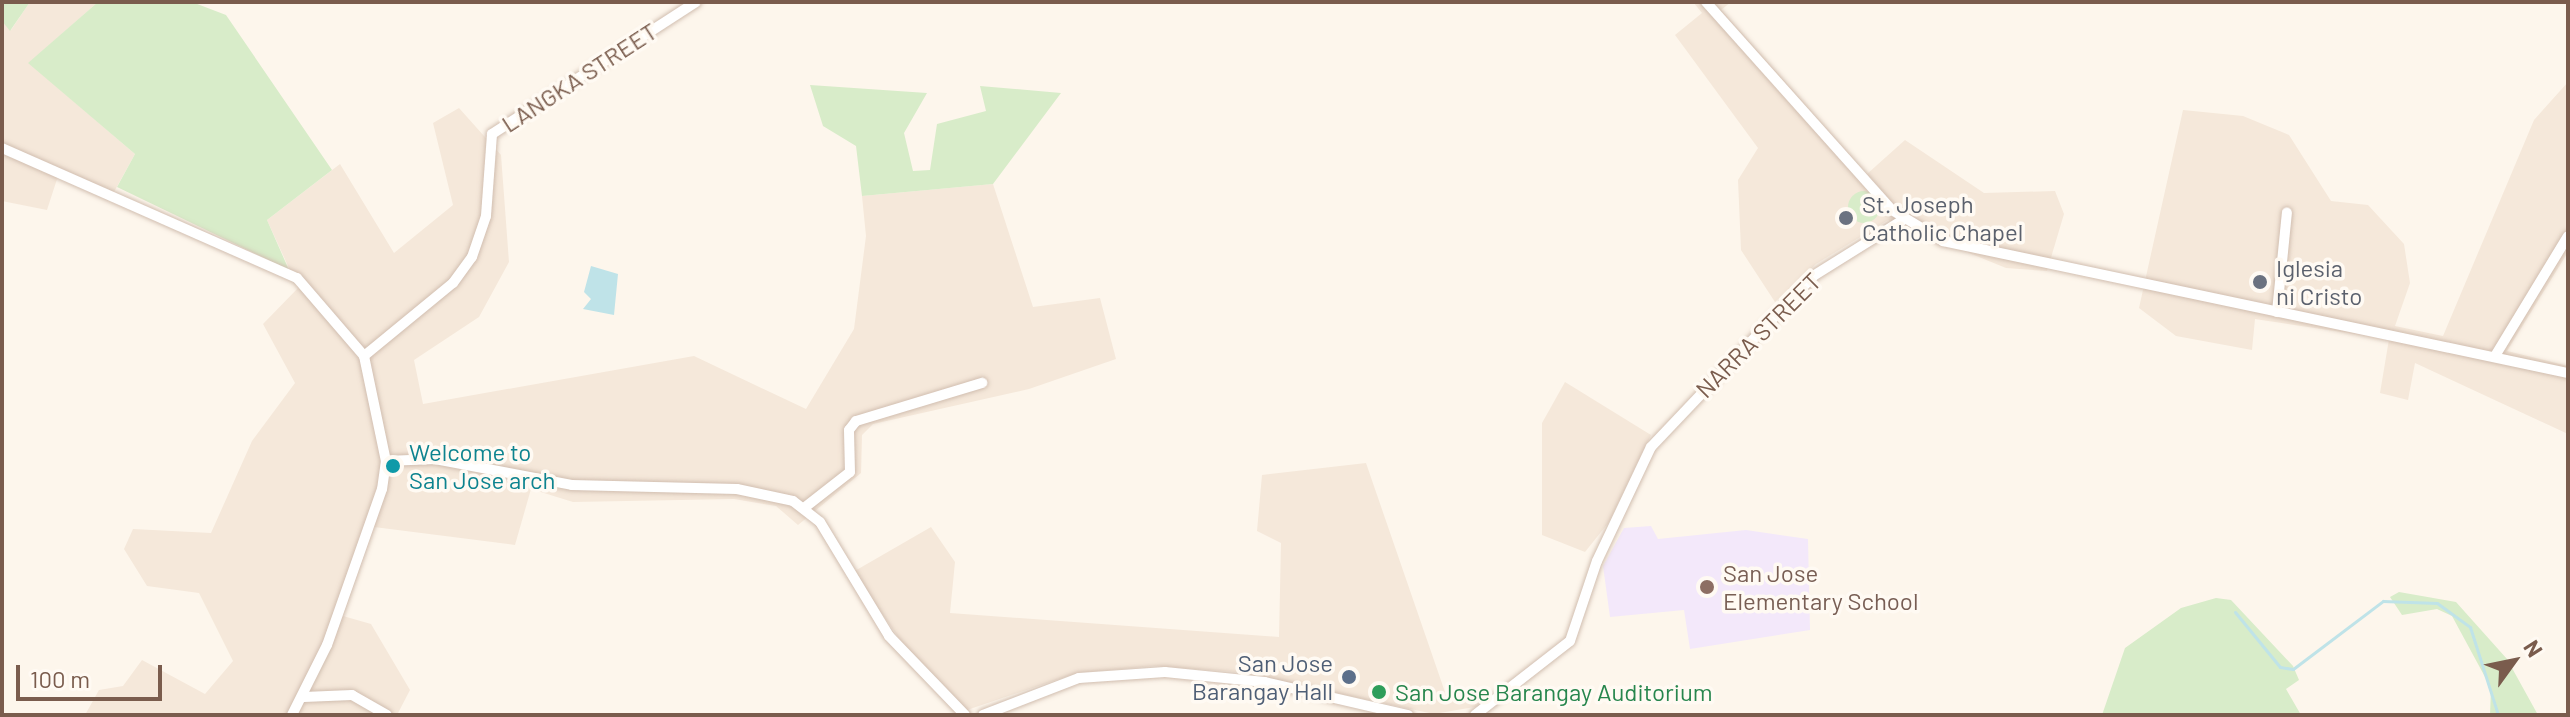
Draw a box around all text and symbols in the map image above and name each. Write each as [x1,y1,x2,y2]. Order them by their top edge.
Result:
street label: LANGKA STREET [496,16,662,138]
place label: St. Joseph Catholic Chapel [1862,190,2023,246]
marker: St. Joseph Catholic Chapel [1837,209,1855,227]
place label: Iglesia ni Cristo [2276,254,2362,310]
street label: NARRA STREET [1689,266,1827,404]
marker: Iglesia ni Cristo [2251,273,2269,291]
place label: Welcome to San Jose arch [409,438,555,494]
marker: Welcome to San Jose arch [384,457,402,475]
place label: San Jose Elementary School [1723,559,1918,615]
marker: San Jose Elementary School [1698,578,1716,596]
north arrow [2474,621,2554,701]
text: N [2519,635,2549,661]
scale bar [20,649,166,699]
place label: San Jose Barangay Hall [1192,649,1333,705]
text: 100 m [30,664,90,693]
marker: San Jose Barangay Hall [1340,668,1358,686]
place label: San Jose Barangay Auditorium [1395,678,1713,706]
marker: San Jose Barangay Auditorium [1370,683,1388,701]

